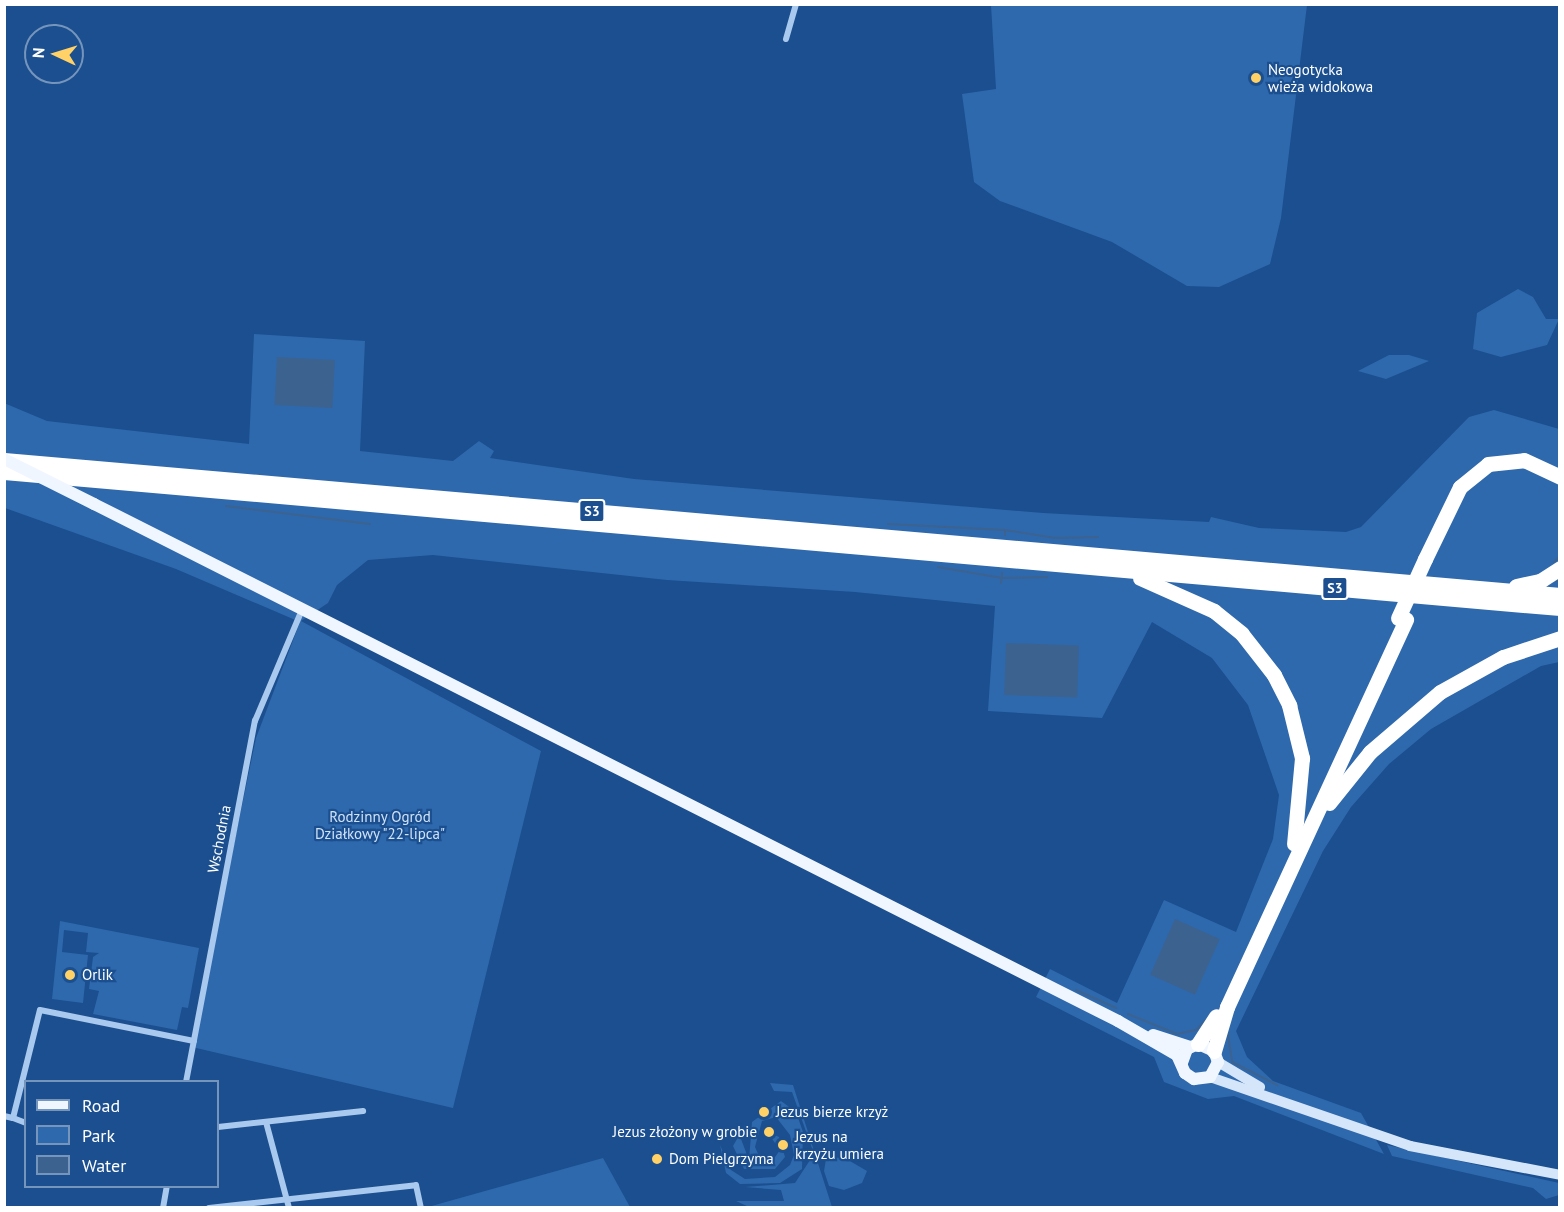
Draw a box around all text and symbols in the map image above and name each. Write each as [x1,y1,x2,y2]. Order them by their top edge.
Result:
north arrow [24,24,84,84]
text: N [28,47,48,59]
place label: Neogotycka wieża widokowa [1268,60,1373,95]
marker: Neogotycka wieża widokowa [1249,71,1263,85]
road number: S3 [577,500,607,522]
road number: S3 [1320,577,1350,599]
street label: Wschodnia [204,803,234,875]
park label: Rodzinny Ogród Działkowy "22-lipca" [314,807,446,842]
place label: Orlik [82,966,113,984]
marker: Orlik [63,968,77,982]
legend [24,1080,219,1188]
text: Road [82,1094,120,1117]
place label: Jezus bierze krzyż [776,1103,888,1121]
marker: Jezus bierze krzyż [757,1105,771,1119]
place label: Jezus złożony w grobie [612,1123,757,1141]
text: Park [82,1124,115,1147]
marker: Jezus złożony w grobie [762,1125,776,1139]
place label: Jezus na krzyżu umiera [795,1127,884,1162]
marker: Jezus na krzyżu umiera [776,1138,790,1152]
place label: Dom Pielgrzyma [669,1150,774,1168]
marker: Dom Pielgrzyma [650,1152,664,1166]
text: Water [82,1154,126,1177]

